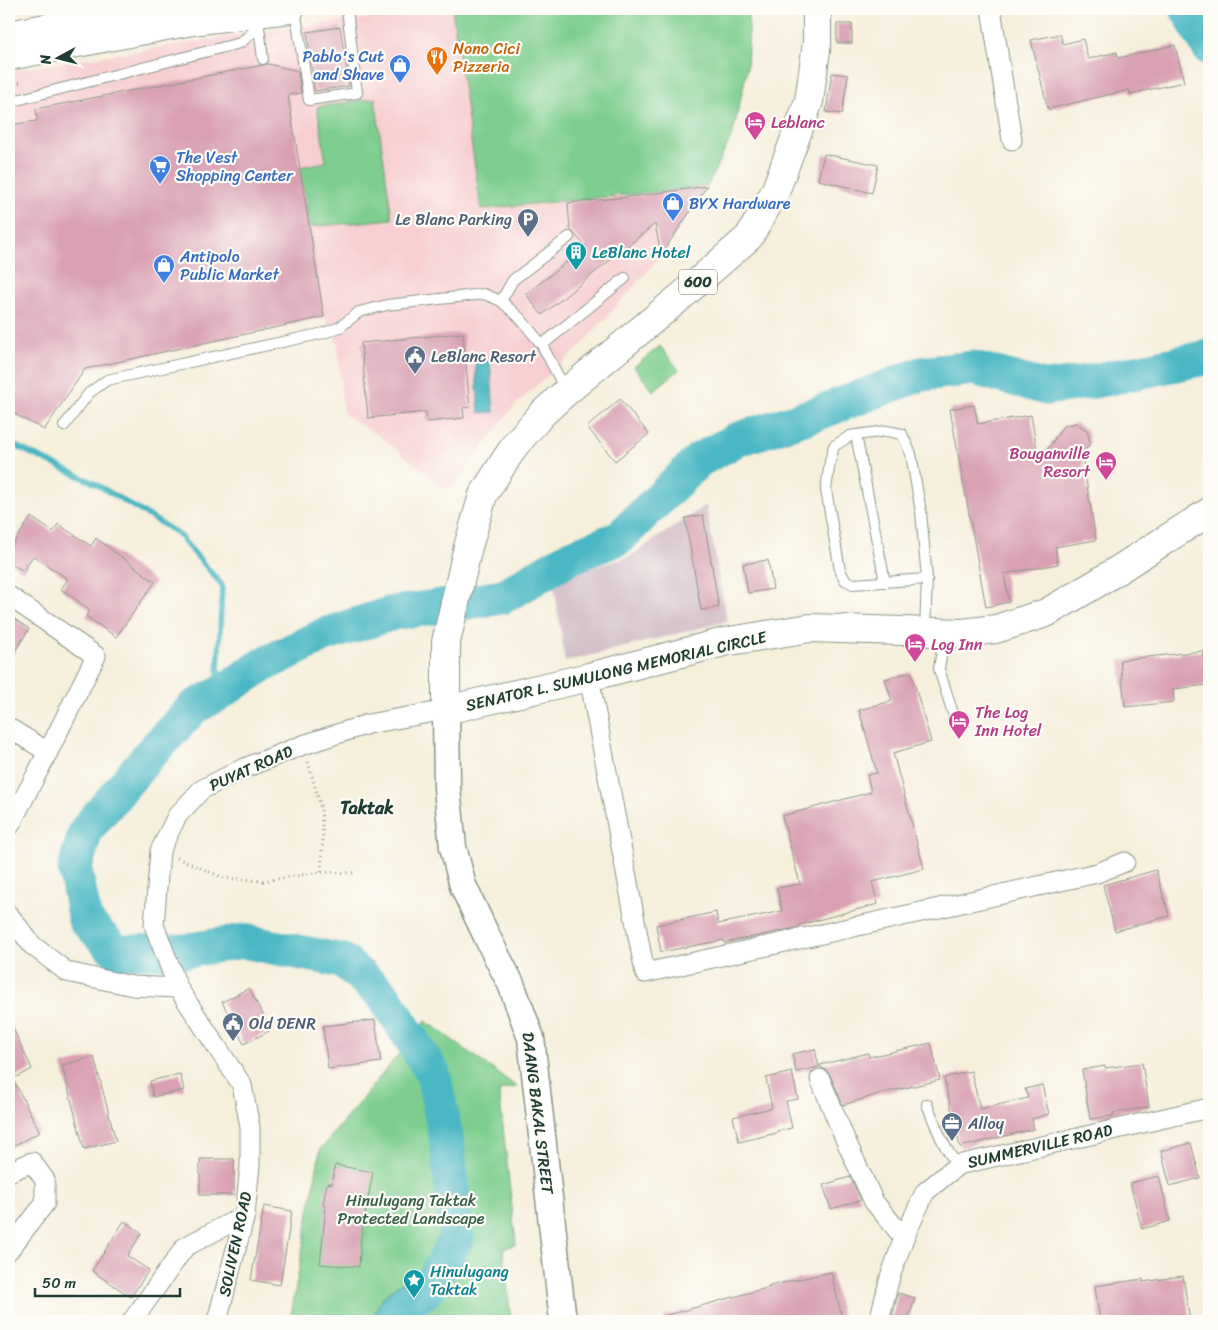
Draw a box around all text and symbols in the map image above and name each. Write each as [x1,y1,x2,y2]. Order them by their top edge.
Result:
north arrow [32,32,82,82]
place label: Nono Cici Pizzeria [453,34,521,81]
place label: Pablo's Cut and Shave [303,42,384,89]
restaurant icon: Nono Cici Pizzeria [425,45,449,76]
text: N [33,53,59,67]
shop icon: Pablo's Cut and Shave [388,53,412,84]
place label: Leblanc [771,108,825,137]
hotel icon: Leblanc [743,110,767,141]
place label: The Vest Shopping Center [176,143,294,190]
supermarket icon: The Vest Shopping Center [148,154,172,185]
place label: BYX Hardware [689,189,791,218]
shop icon: BYX Hardware [661,191,685,222]
place label: Le Blanc Parking [395,205,512,234]
parking icon: Le Blanc Parking [516,207,540,238]
place label: LeBlanc Hotel [592,238,691,267]
building icon: LeBlanc Hotel [564,240,588,271]
place label: Antipolo Public Market [179,242,280,289]
shop icon: Antipolo Public Market [152,253,176,284]
road number: 600 [679,270,717,294]
place label: LeBlanc Resort [431,342,537,371]
public building icon: LeBlanc Resort [403,344,427,375]
place label: Bouganville Resort [1009,439,1091,486]
hotel icon: Bouganville Resort [1094,450,1118,481]
street label: SENATOR L. SUMULONG MEMORIAL CIRCLE [463,622,770,720]
place label: Log Inn [931,630,983,659]
hotel icon: Log Inn [903,632,927,663]
place label: The Log Inn Hotel [974,698,1042,745]
hotel icon: The Log Inn Hotel [947,709,971,740]
street label: PUYAT ROAD [204,736,298,799]
district label: Taktak [340,792,394,824]
place label: Old DENR [249,1009,316,1038]
public building icon: Old DENR [221,1011,245,1042]
street label: DAANG BAKAL STREET [514,1030,562,1197]
place label: Alloy [967,1109,1005,1138]
office icon: Alloy [940,1111,964,1142]
street label: SUMMERVILLE ROAD [965,1115,1116,1177]
park label: Hinulugang Taktak Protected Landscape [338,1186,485,1233]
street label: SOLIVEN ROAD [210,1189,260,1299]
place label: Hinulugang Taktak [430,1257,509,1304]
scale bar [35,1265,180,1297]
place icon: Hinulugang Taktak [402,1268,426,1299]
text: 50 m [42,1270,77,1296]

